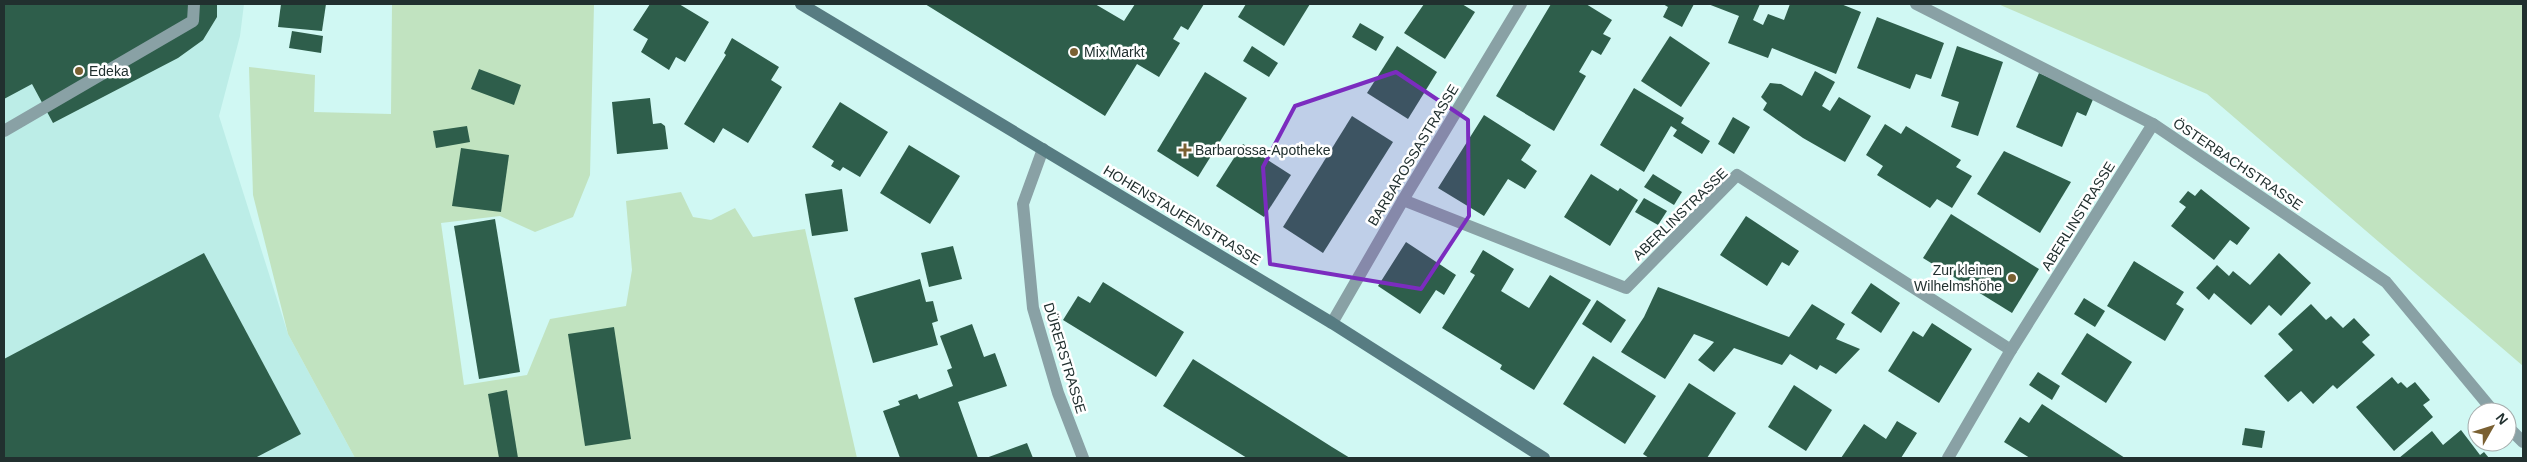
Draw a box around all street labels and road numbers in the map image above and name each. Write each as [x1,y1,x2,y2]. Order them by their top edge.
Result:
street label: BARBAROSSASTRASSE [1364,82,1462,228]
street label: ÖSTERBACHSTRASSE [2170,114,2306,213]
street label: ABERLINSTRASSE [2038,159,2118,273]
street label: HOHENSTAUFENSTRASSE [1101,162,1263,268]
street label: ABERLINSTRASSE [1629,165,1731,263]
street label: DÜRERSTRASSE [1041,300,1090,415]

